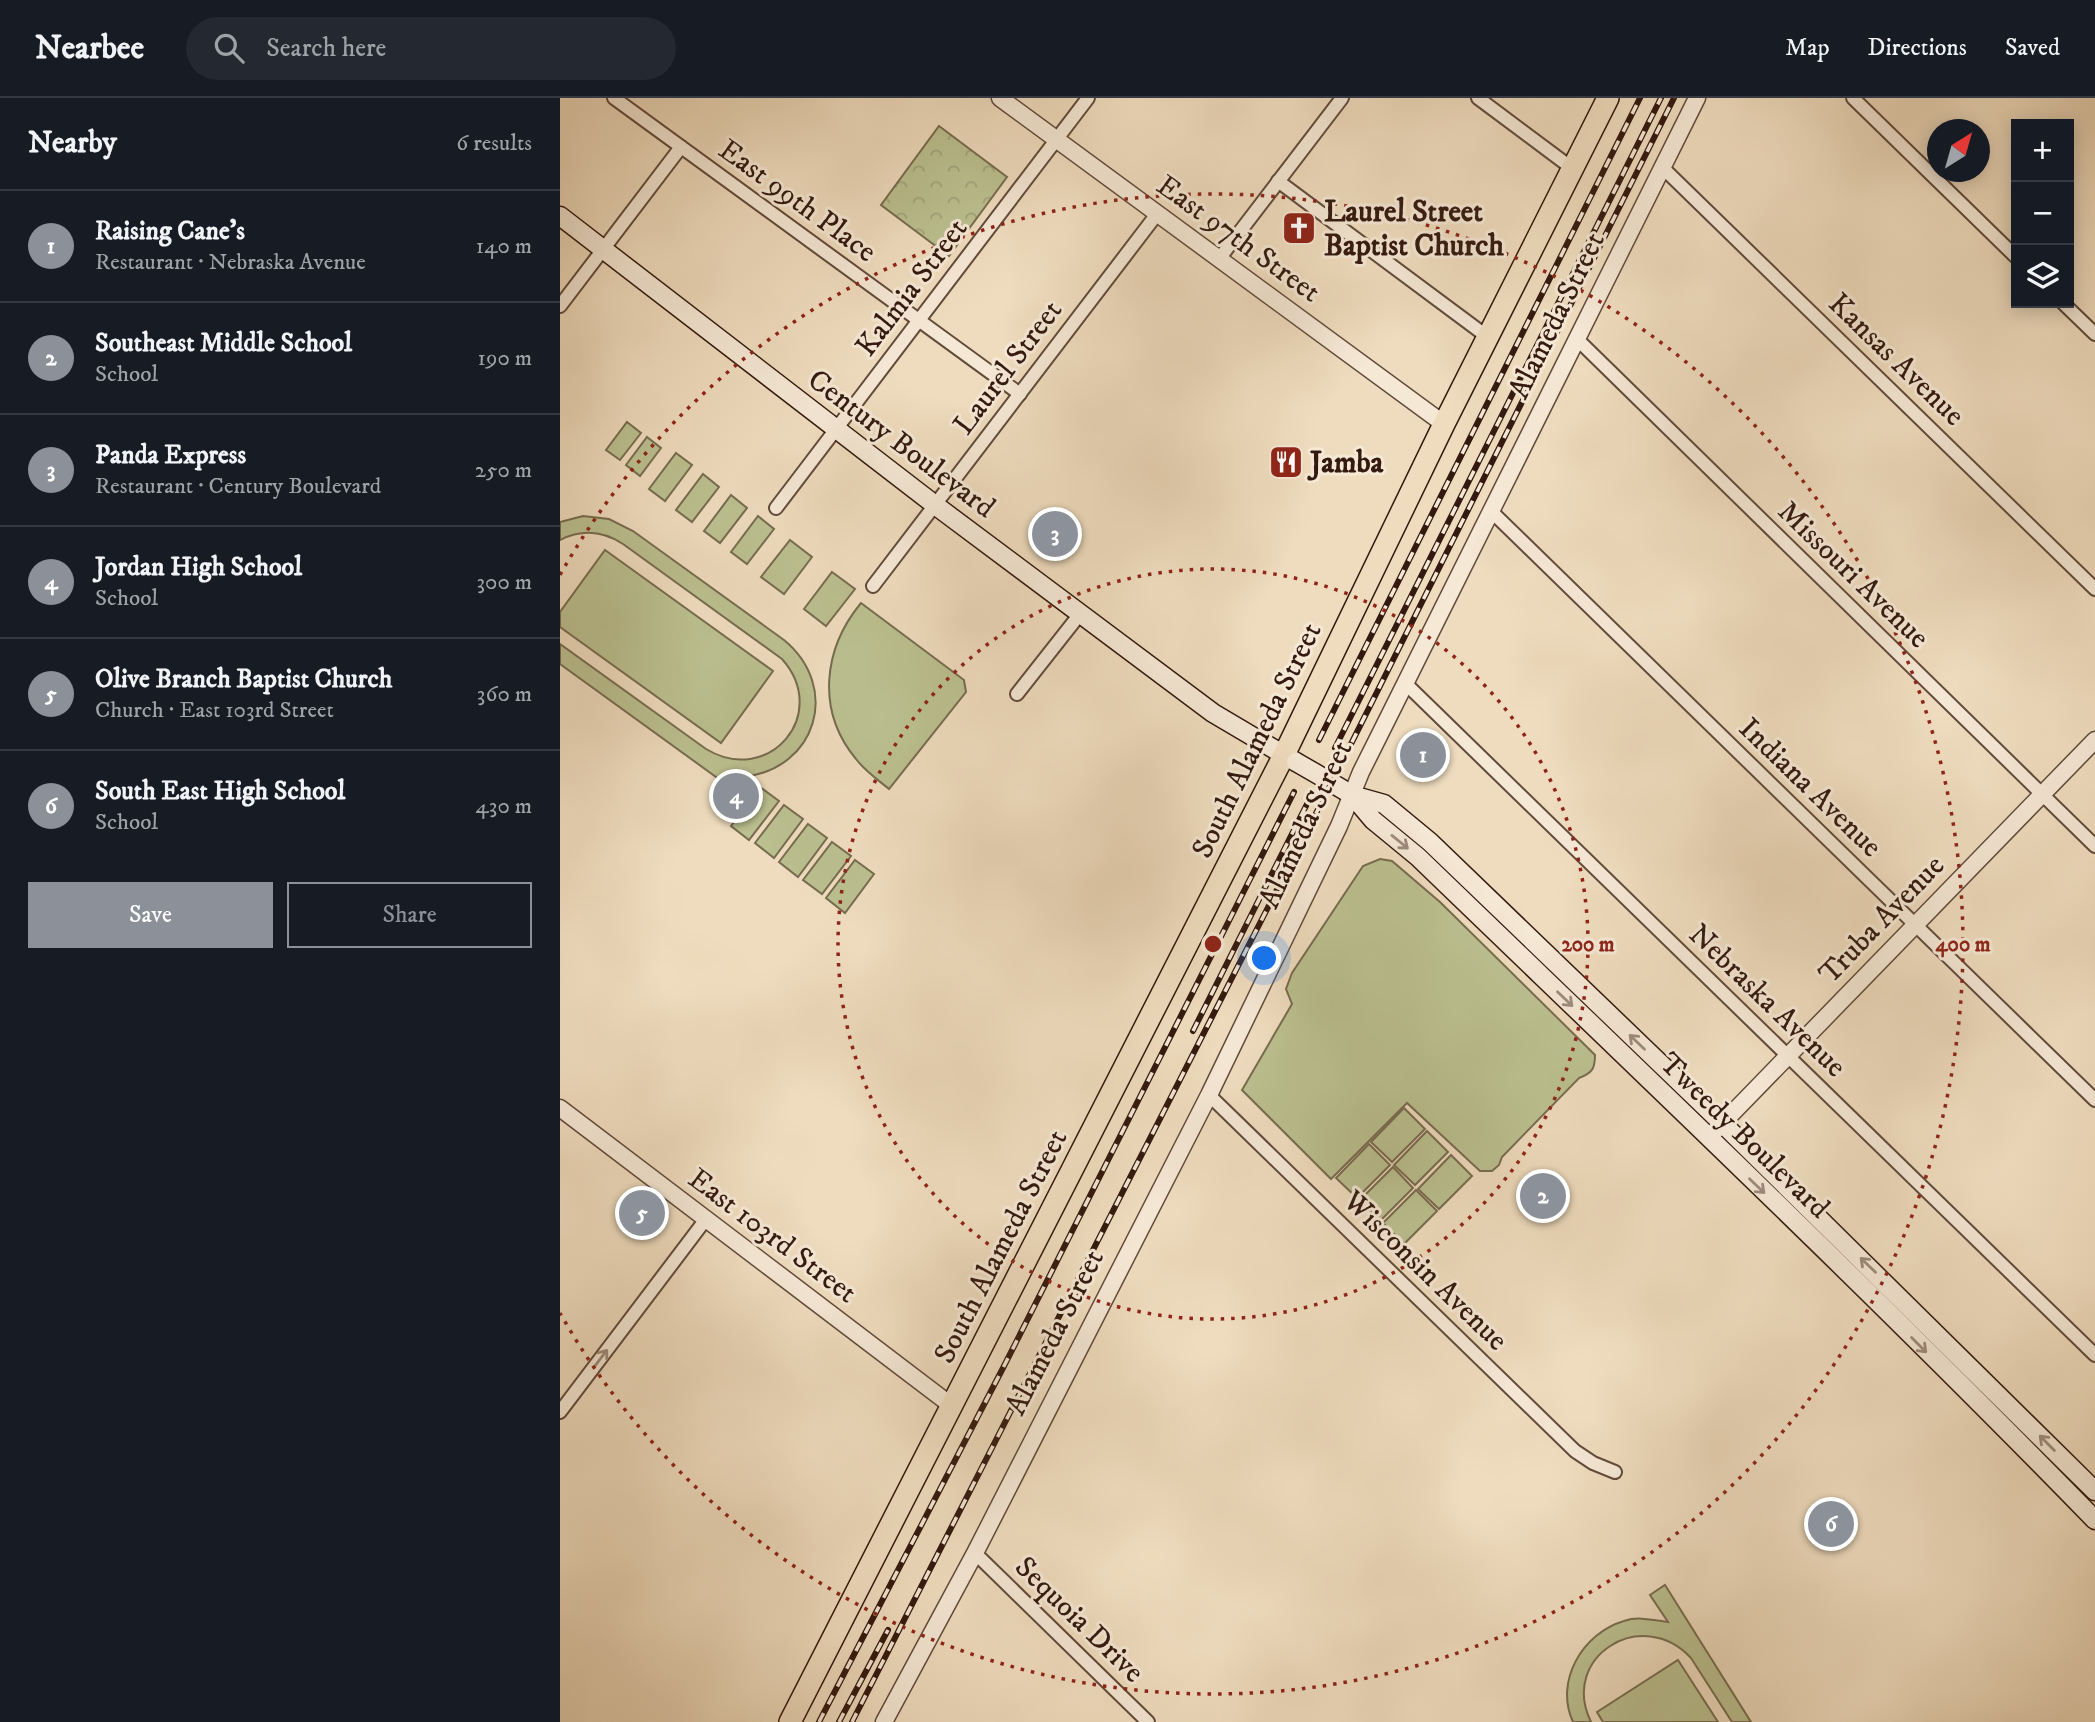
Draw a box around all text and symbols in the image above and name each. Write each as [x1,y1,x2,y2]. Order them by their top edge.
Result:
search box [186,17,676,80]
text: Nearbee [35,28,144,69]
icon: search [210,29,248,67]
text: Search here [266,32,386,65]
text: Map [1785,33,1830,63]
text: Directions [1868,33,1967,63]
text: Saved [2005,33,2060,63]
north arrow [1927,119,1990,182]
map controls [2011,119,2074,308]
button: + [2011,119,2074,182]
text: Nearby [28,125,117,162]
text: 6 results [456,129,532,158]
street label: East 99th Place [711,132,883,271]
street label: East 97th Street [1149,167,1327,311]
button: − [2011,182,2074,245]
place label: Laurel Street Baptist Church [1324,194,1504,265]
church icon: Laurel Street Baptist Church [1280,209,1318,247]
street label: Kalmia Street [848,212,976,364]
text: Raising Cane's [95,215,245,248]
street label: Alameda Street [1501,226,1614,405]
text: 1 [47,232,55,261]
text: 140 m [476,232,532,261]
button: layers [2011,245,2074,308]
text: Restaurant · Nebraska Avenue [95,248,366,277]
street label: Kansas Avenue [1820,286,1972,434]
street label: Laurel Street [946,293,1071,442]
text: Southeast Middle School [95,327,352,360]
text: 2 [45,344,57,373]
text: 190 m [478,344,532,373]
text: School [95,360,158,389]
street label: Century Boulevard [800,362,1002,527]
text: Panda Express [95,439,246,472]
restaurant icon: Jamba [1267,443,1305,481]
place label: Jamba [1307,445,1385,482]
text: 3 [47,456,55,485]
text: 250 m [475,456,532,485]
text: Restaurant · Century Boulevard [95,472,381,501]
street label: Missouri Avenue [1770,494,1936,657]
pin: 3 [1032,508,1078,560]
text: Jordan High School [95,551,302,584]
text: 4 [44,568,58,597]
text: 300 m [476,568,532,597]
text: School [95,584,158,613]
street label: South Alameda Street [1183,616,1329,864]
text: Olive Branch Baptist Church [95,663,392,696]
text: 5 [45,680,57,709]
text: 360 m [477,680,532,709]
text: Church · East 103rd Street [95,696,334,725]
street label: Indiana Avenue [1731,711,1889,866]
pin: 1 [1400,729,1446,781]
street label: Alameda Street [1250,734,1360,914]
pin: 4 [713,770,759,822]
text: South East High School [95,775,345,808]
text: 6 [45,792,57,821]
text: 430 m [476,792,532,821]
text: School [95,808,158,837]
one-way arrow [1391,835,1409,850]
street label: Truba Avenue [1811,848,1953,992]
button: Save [28,882,273,948]
button: Share [287,882,532,948]
street label: Nebraska Avenue [1680,917,1853,1086]
centre of rings [1201,932,1225,956]
text: 200 m [1561,932,1615,958]
text: 400 m [1936,932,1991,958]
your location [1247,941,1281,975]
one-way arrow [1556,991,1573,1008]
one-way arrow [1629,1033,1646,1050]
street label: Tweedy Boulevard [1651,1045,1837,1227]
street label: South Alameda Street [926,1123,1074,1369]
street label: East 103rd Street [680,1161,864,1312]
pin: 2 [1520,1170,1566,1222]
one-way arrow [1748,1177,1765,1194]
street label: Wisconsin Avenue [1334,1182,1515,1359]
pin: 5 [619,1187,665,1239]
street label: Alameda Street [997,1243,1111,1421]
one-way arrow [1860,1257,1877,1274]
one-way arrow [1911,1336,1928,1353]
one-way arrow [594,1349,609,1368]
one-way arrow [2038,1434,2055,1451]
pin: 6 [1808,1498,1854,1550]
street label: Sequoia Drive [1006,1549,1151,1691]

